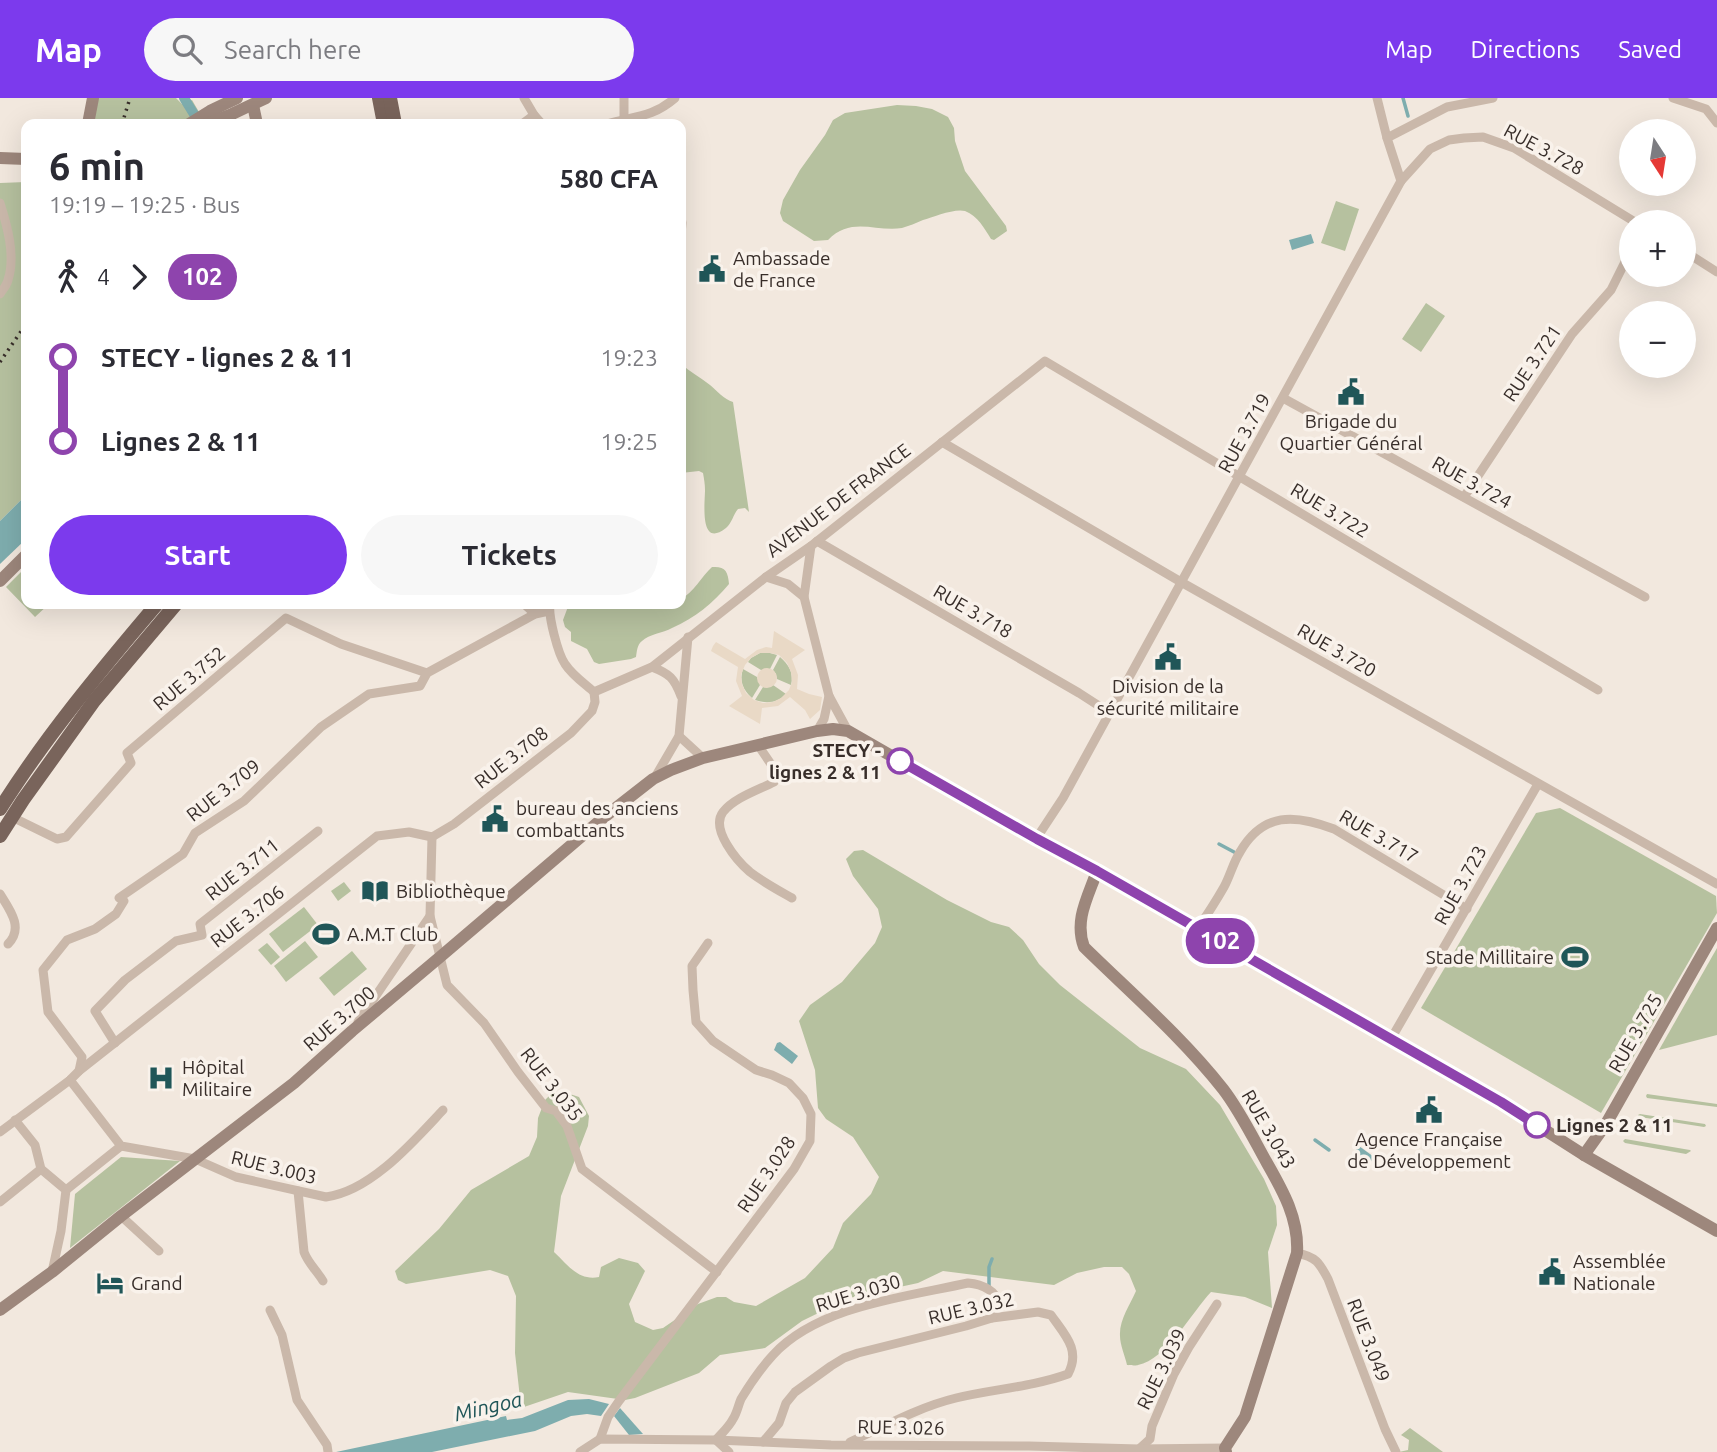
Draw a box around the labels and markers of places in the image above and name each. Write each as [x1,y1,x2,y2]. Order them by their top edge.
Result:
place label: Ambassade de France [733,247,831,291]
public building icon: Ambassade de France [697,254,727,284]
public building icon: Brigade du Quartier Général [1336,377,1366,407]
place label: Brigade du Quartier Général [1279,410,1423,454]
public building icon: Division de la sécurité militaire [1153,642,1183,672]
place label: Division de la sécurité militaire [1097,675,1239,719]
place label: STECY - lignes 2 & 11 [769,739,881,783]
marker: STECY - lignes 2 & 11 [887,748,913,774]
place label: bureau des anciens combattants [516,797,678,841]
public building icon: bureau des anciens combattants [480,804,510,834]
library icon: Bibliothèque [360,876,390,906]
place label: Bibliothèque [396,880,506,902]
sports icon: A.M.T Club [311,919,341,949]
place label: A.M.T Club [347,923,438,945]
sports icon: Stade Millitaire [1560,942,1590,972]
place label: Stade Millitaire [1426,946,1554,968]
place label: Hôpital Militaire [182,1056,252,1100]
hospital icon: Hôpital Militaire [146,1063,176,1093]
public building icon: Agence Française de Développement [1414,1095,1444,1125]
marker: Lignes 2 & 11 [1524,1112,1550,1138]
place label: Lignes 2 & 11 [1556,1114,1673,1136]
place label: Agence Française de Développement [1347,1128,1511,1172]
place label: Assemblée Nationale [1573,1250,1666,1294]
public building icon: Assemblée Nationale [1537,1257,1567,1287]
hotel icon: Grand [95,1268,125,1298]
place label: Grand [131,1272,183,1294]

